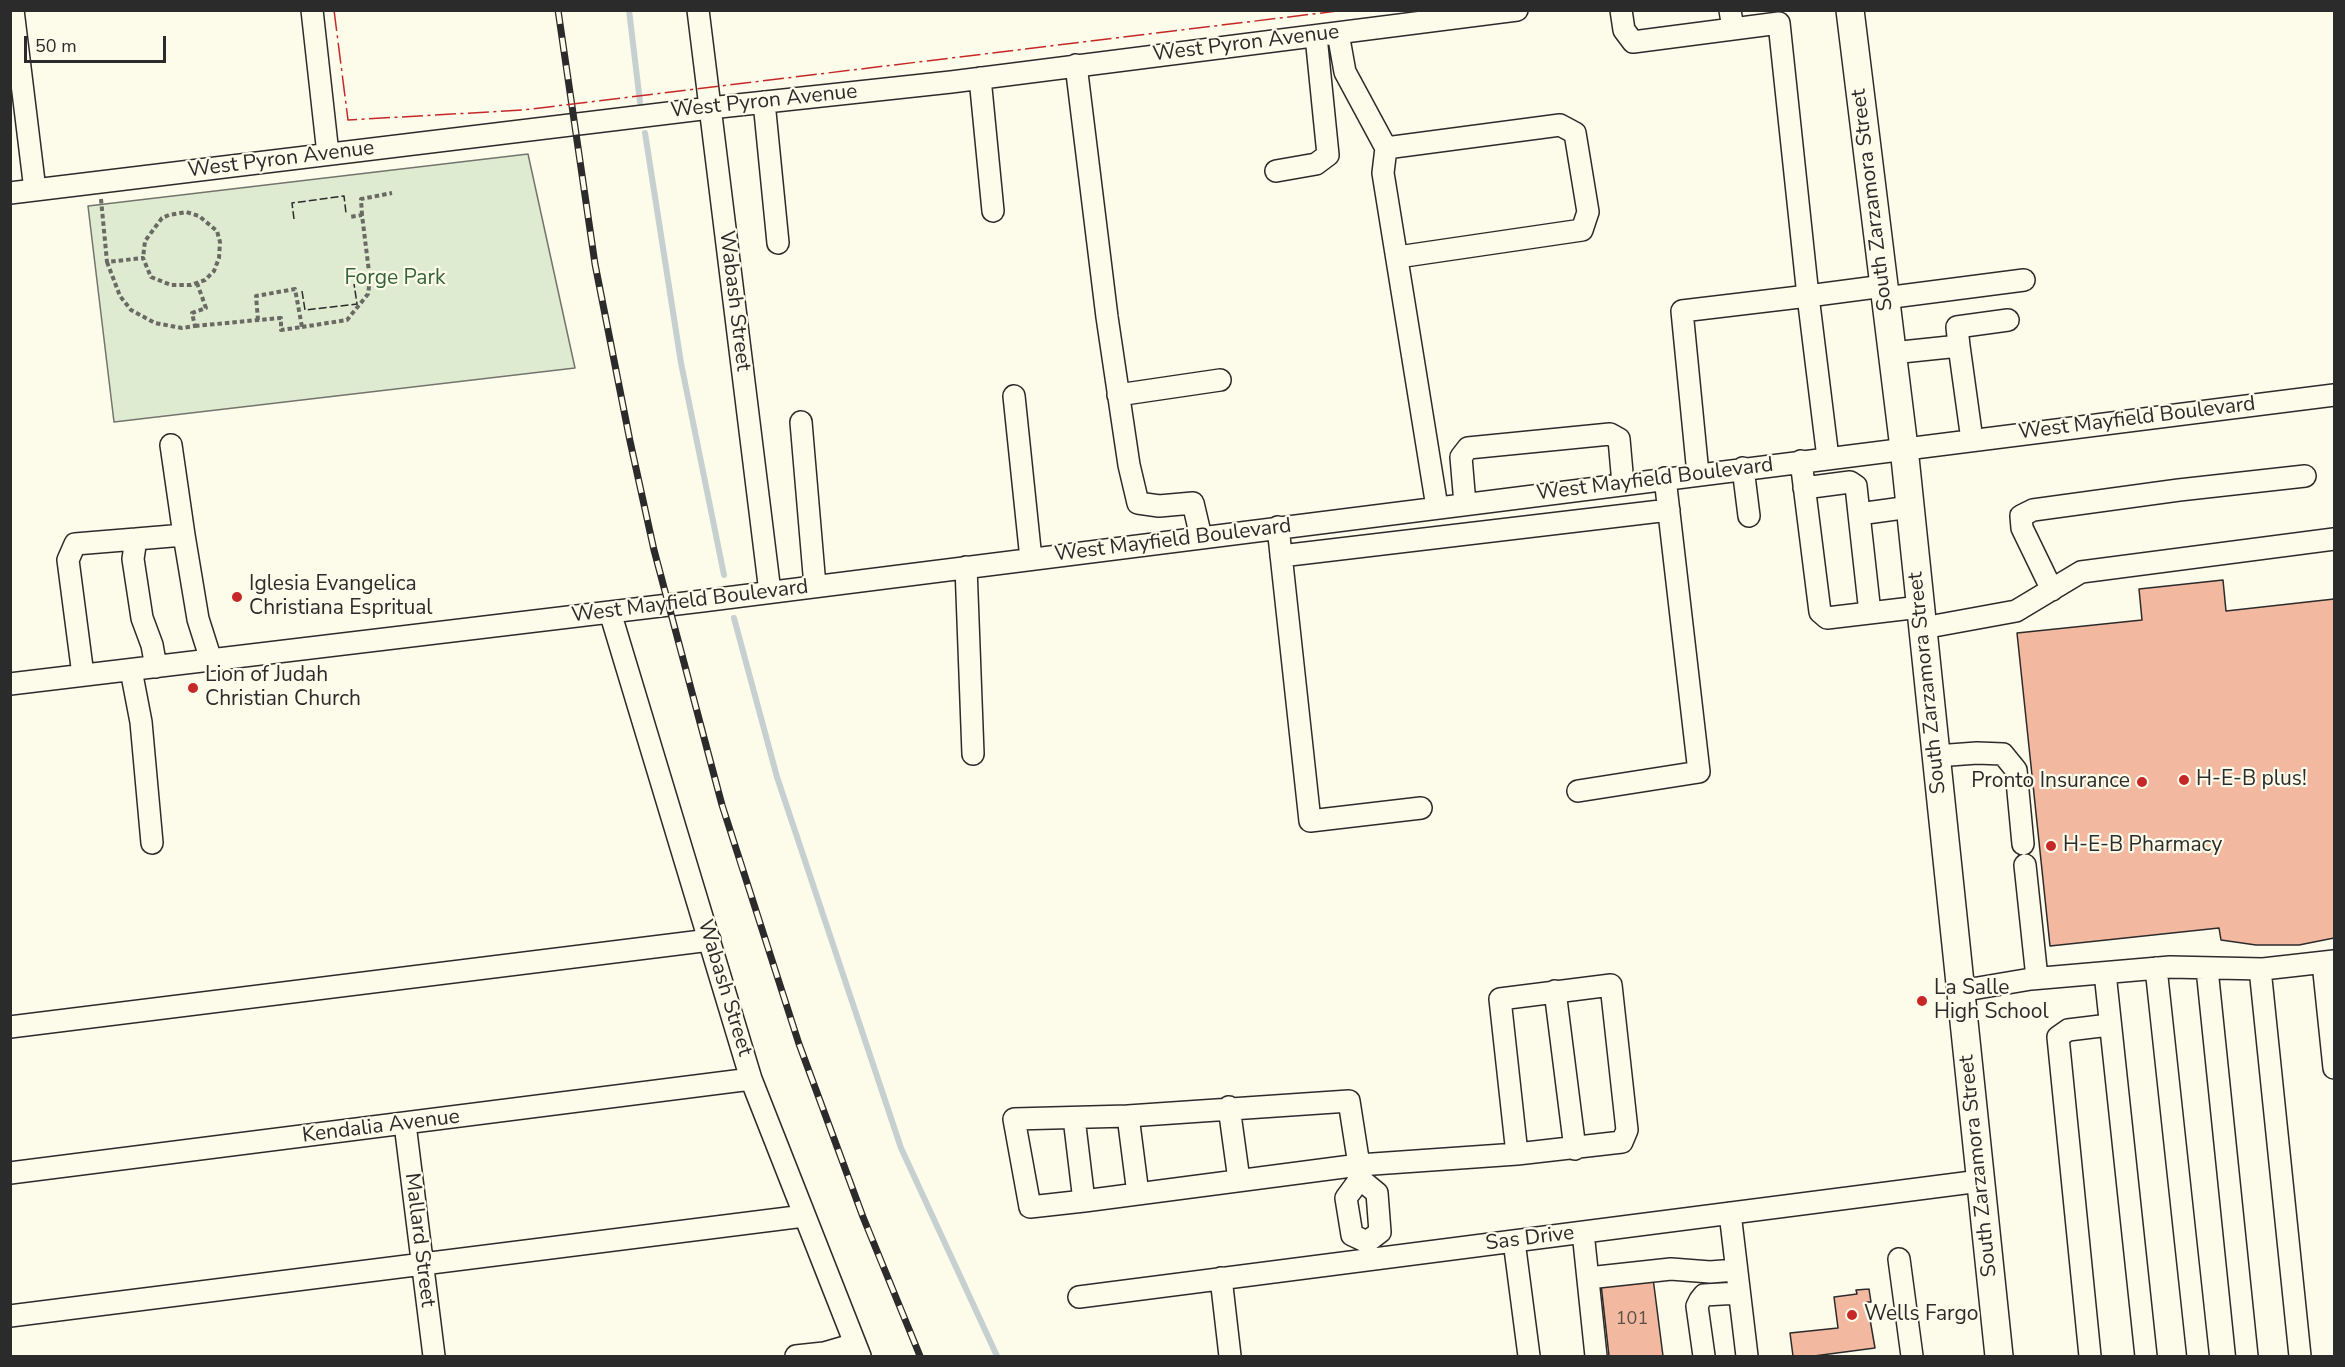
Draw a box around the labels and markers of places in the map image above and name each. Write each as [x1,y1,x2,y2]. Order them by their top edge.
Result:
place label: Iglesia Evangelica Christiana Espritual [249,572,433,622]
marker: Iglesia Evangelica Christiana Espritual [230,590,244,604]
place label: Lion of Judah Christian Church [205,663,361,713]
marker: Lion of Judah Christian Church [186,681,200,695]
place label: H-E-B plus! [2196,767,2307,793]
place label: Pronto Insurance [1971,769,2130,795]
marker: H-E-B plus! [2177,773,2191,787]
marker: Pronto Insurance [2135,775,2149,789]
place label: H-E-B Pharmacy [2063,833,2222,859]
marker: H-E-B Pharmacy [2044,839,2058,853]
place label: La Salle High School [1934,976,2049,1026]
marker: La Salle High School [1915,994,1929,1008]
place label: Wells Fargo [1864,1302,1978,1328]
marker: Wells Fargo [1845,1308,1859,1322]

